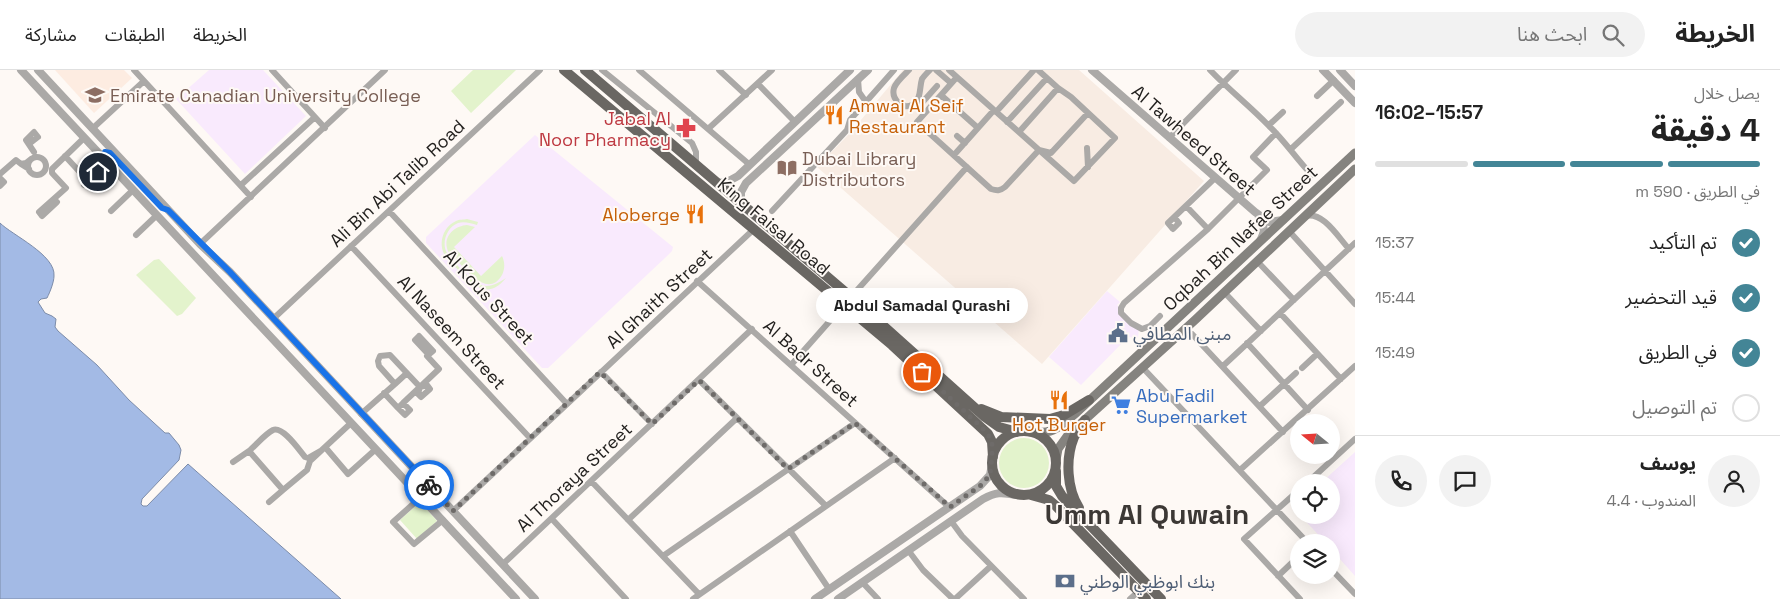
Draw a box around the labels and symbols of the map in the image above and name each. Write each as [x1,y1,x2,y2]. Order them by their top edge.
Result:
street label: Al Tawheed Street [1127,80,1261,200]
school or university icon: Emirate Canadian University College [84,84,106,106]
place label: Emirate Canadian University College [110,84,421,107]
place label: Amwaj Al Seif Restaurant [849,94,964,138]
restaurant icon: Amwaj Al Seif Restaurant [823,104,845,126]
place label: Jabal Al Noor Pharmacy [539,107,671,151]
street label: Ali Bin Abi Talib Road [325,114,469,252]
pharmacy icon: Jabal Al Noor Pharmacy [675,117,697,139]
place label: Dubai Library Distributors [802,147,916,191]
pin [77,151,119,193]
library icon: Dubai Library Distributors [776,157,798,179]
street label: Oqbah Bin Nafae Street [1158,160,1322,316]
street label: King Faisal Road [713,172,835,280]
place label: Aloberge [602,203,680,226]
restaurant icon: Aloberge [684,203,706,225]
street label: Al Ghaith Street [601,243,717,353]
street label: Al Kous Street [439,244,539,350]
street label: Al Naseem Street [393,270,511,394]
callout: Abdul Samadal Qurashi [816,287,1028,322]
street label: Al Badr Street [759,314,863,412]
public building icon: مبنى المطافي [1107,322,1129,344]
place label: مبنى المطافي [1133,322,1231,347]
pin [901,351,943,393]
place label: Abu Fadil Supermarket [1136,384,1248,428]
restaurant icon: Hot Burger [1048,389,1070,411]
supermarket icon: Abu Fadil Supermarket [1110,394,1132,416]
place label: Hot Burger [1012,413,1106,436]
north arrow [1290,414,1340,464]
street label: Al Thoraya Street [511,417,637,537]
courier [404,460,454,510]
district label: Umm Al Quwain [1045,496,1249,532]
bank icon: بنك ابوظبي الوطني [1054,570,1076,592]
place label: بنك ابوظبي الوطني [1080,570,1215,595]

